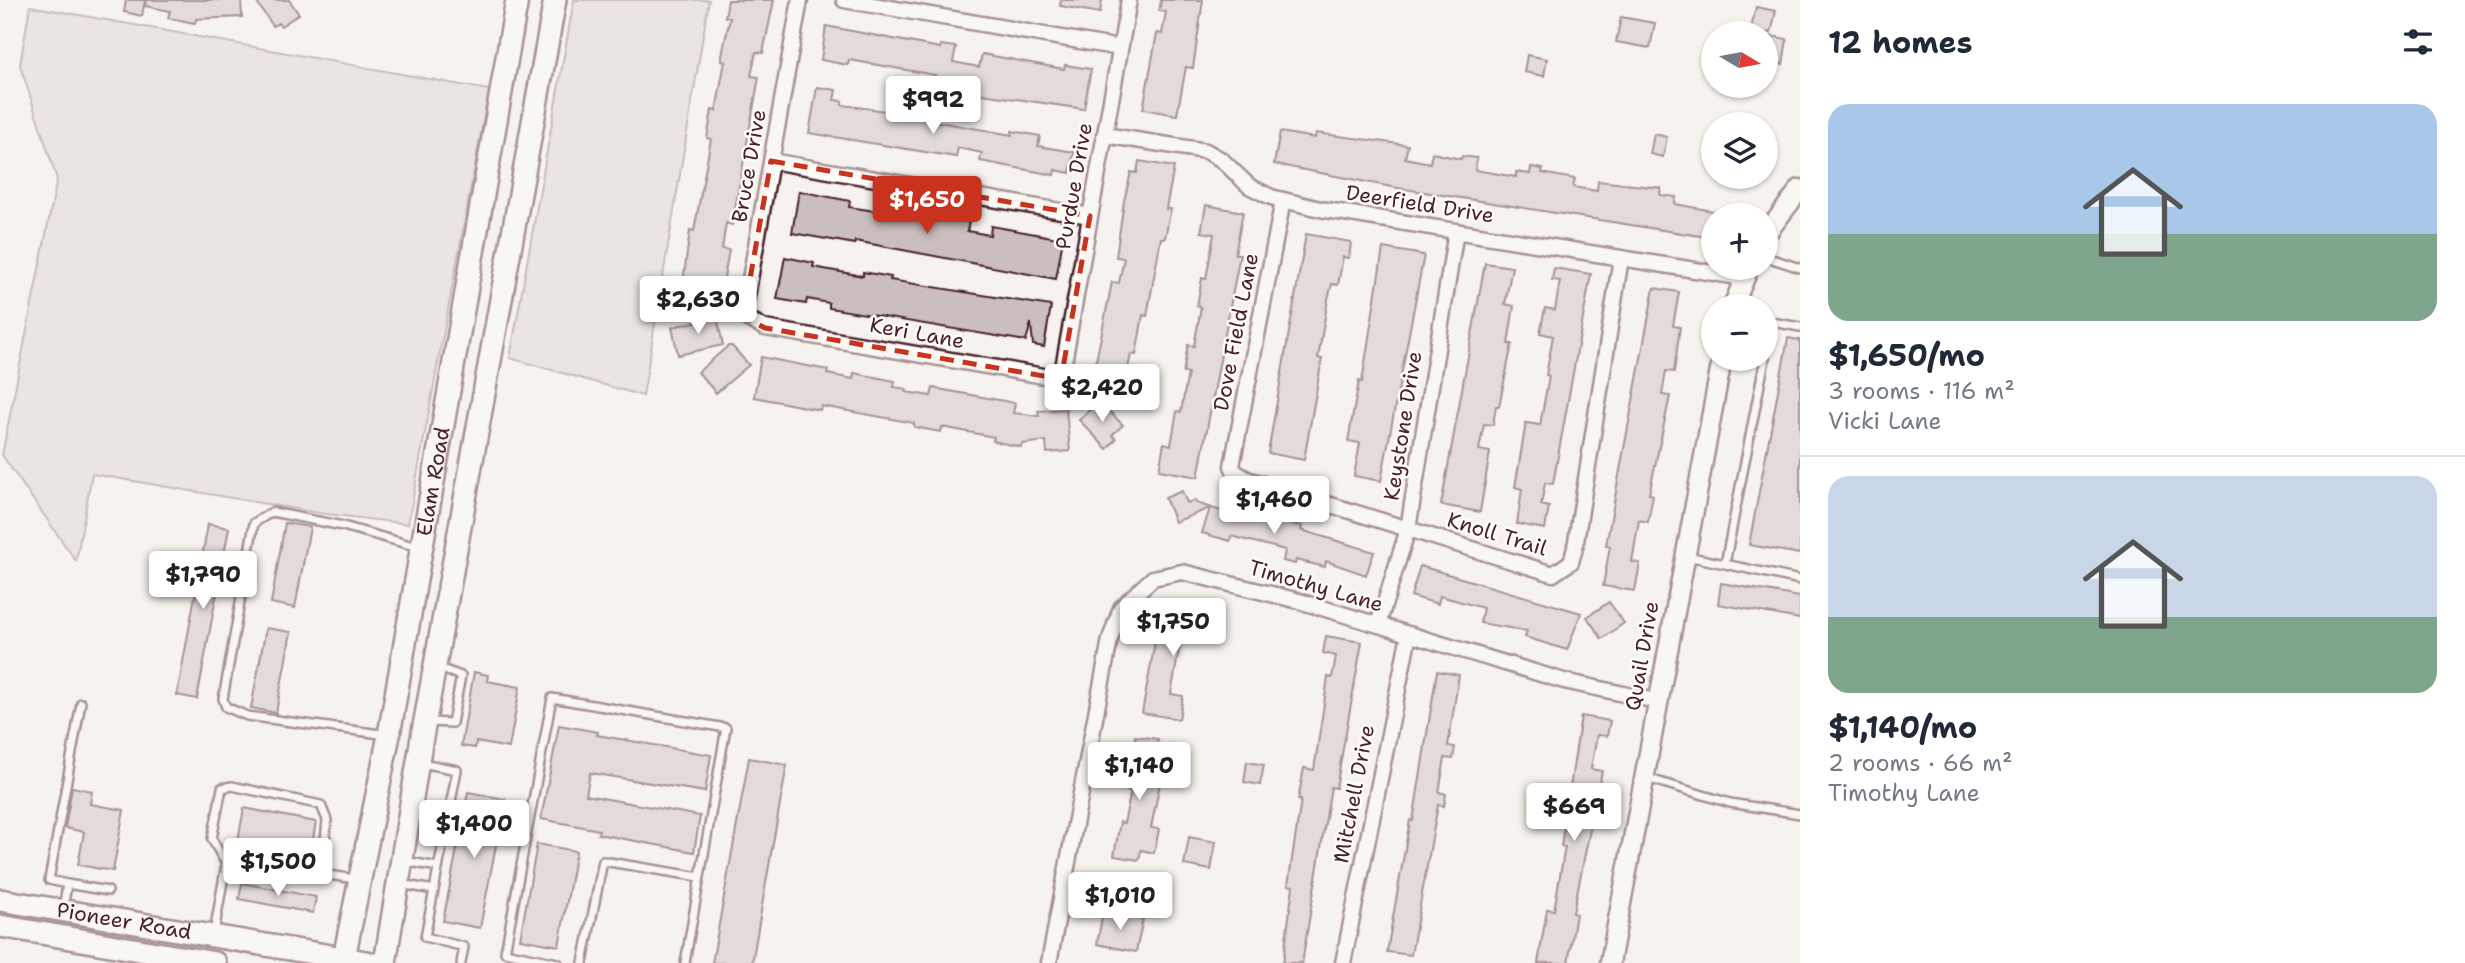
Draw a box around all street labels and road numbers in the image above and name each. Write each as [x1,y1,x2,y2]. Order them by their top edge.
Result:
street label: Bruce Drive [725,107,773,225]
street label: Purdue Drive [1049,120,1099,252]
street label: Deerfield Drive [1344,178,1496,230]
street label: Dove Field Lane [1207,251,1265,413]
street label: Keri Lane [867,311,967,355]
street label: Keystone Drive [1377,349,1429,503]
street label: Elam Road [410,425,456,538]
street label: Knoll Trail [1444,506,1551,563]
street label: Timothy Lane [1245,553,1387,619]
street label: Quail Drive [1619,599,1665,713]
street label: Mitchell Drive [1327,722,1381,866]
street label: Pioneer Road [55,896,194,946]

